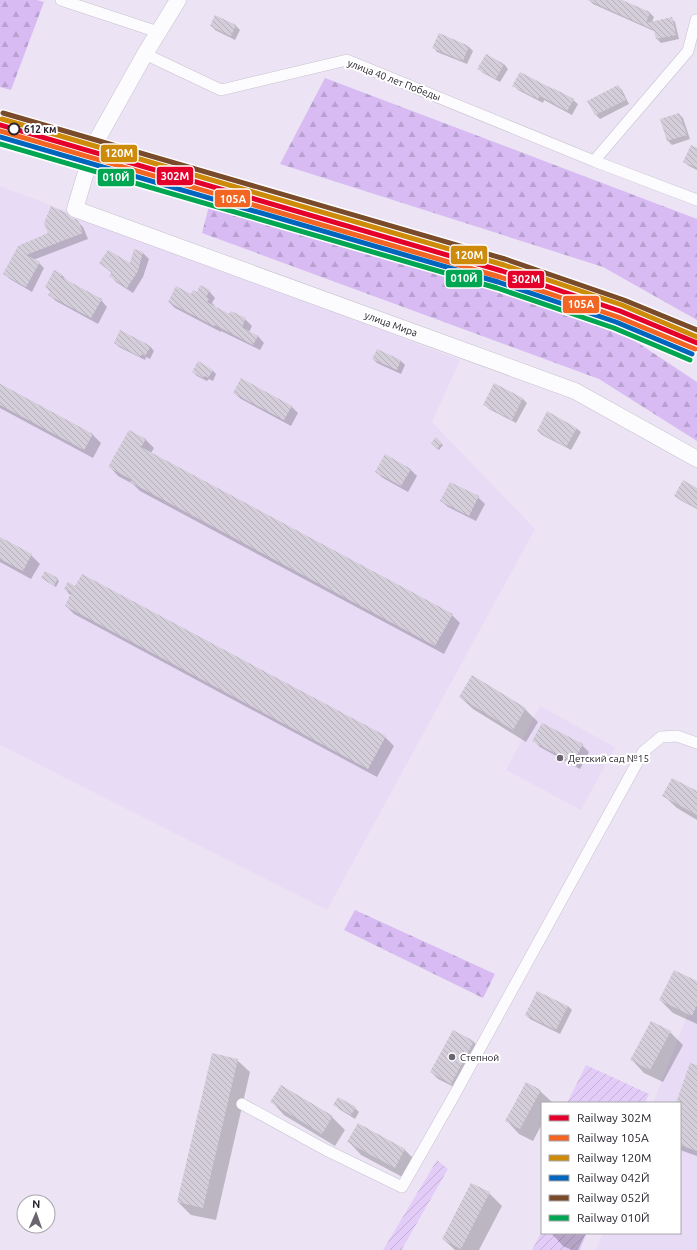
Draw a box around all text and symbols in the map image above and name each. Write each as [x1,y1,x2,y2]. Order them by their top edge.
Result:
street label: улица 40 лет Победы [346,57,442,103]
marker: 612 км [7,122,21,136]
place label: 612 км [24,124,57,135]
line badge: 120М [100,144,138,163]
text: 120М [105,147,133,159]
line badge: 302М [156,166,194,186]
line badge: 010Й [97,168,135,187]
text: 302М [161,170,189,182]
text: 010Й [103,171,129,183]
line badge: 105А [214,189,251,208]
text: 105А [220,193,246,205]
line badge: 120М [450,245,488,265]
text: 120М [455,249,483,261]
line badge: 010Й [445,269,483,288]
line badge: 302М [507,270,545,289]
text: 010Й [451,272,477,284]
text: 302М [512,273,540,285]
line badge: 105А [562,295,600,314]
text: 105А [568,298,594,310]
street label: улица Мира [363,309,419,339]
marker: Детский сад №15 [555,753,565,763]
place label: Детский сад №15 [568,753,649,764]
marker: Степной [447,1052,457,1062]
place label: Степной [460,1052,499,1063]
legend [541,1102,681,1234]
text: Railway 302М [577,1111,651,1124]
text: Railway 105А [577,1131,649,1144]
text: Railway 120М [577,1151,651,1164]
text: Railway 042Й [577,1171,650,1184]
text: Railway 052Й [577,1191,650,1204]
north arrow [16,1194,56,1234]
text: N [32,1198,41,1210]
text: Railway 010Й [577,1211,650,1224]

